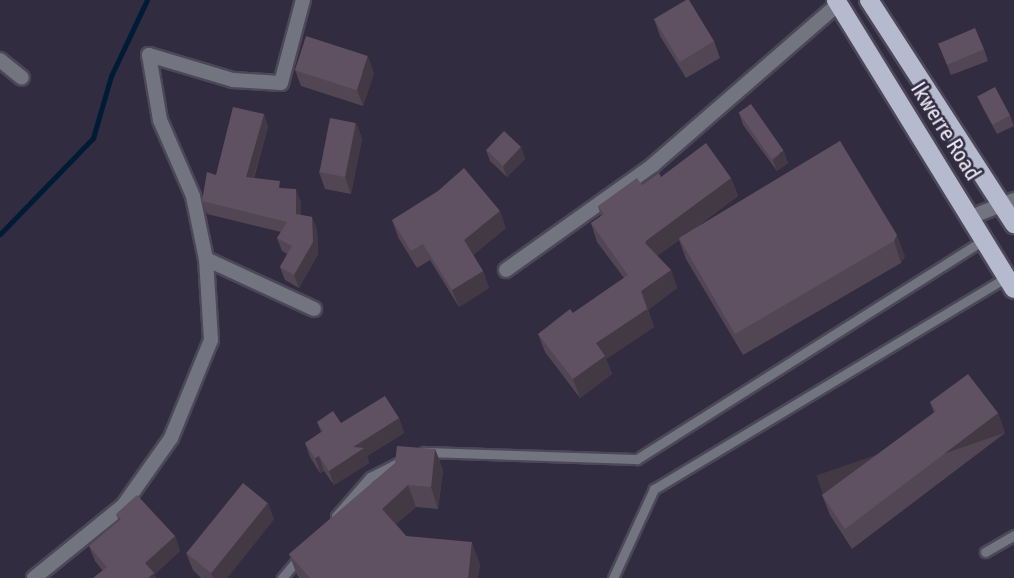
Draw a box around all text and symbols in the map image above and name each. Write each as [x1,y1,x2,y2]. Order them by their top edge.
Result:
street label: Ikwerre Road [905,77,987,185]

